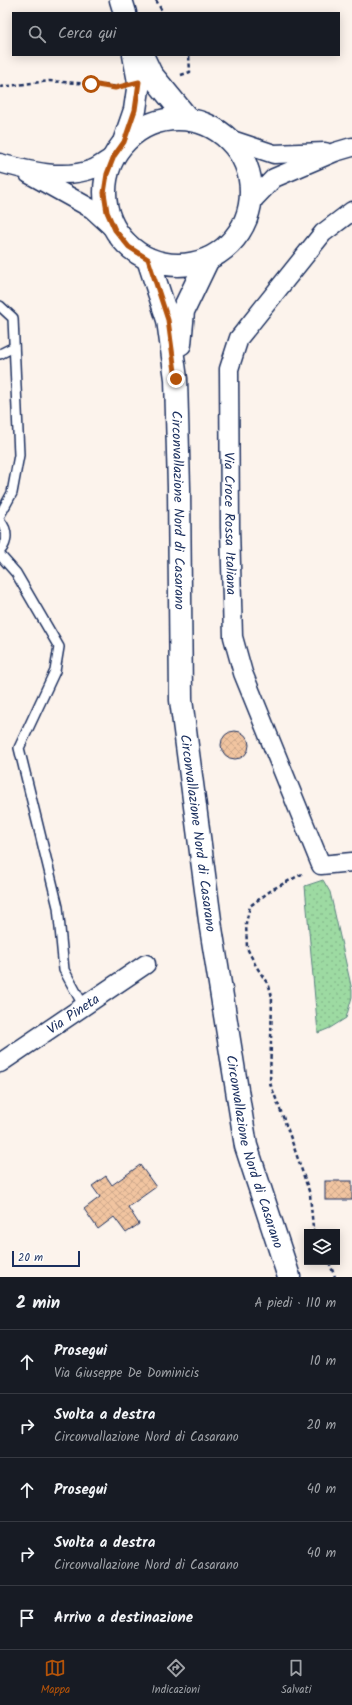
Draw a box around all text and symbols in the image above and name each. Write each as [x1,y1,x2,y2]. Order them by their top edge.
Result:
search box [12,12,340,56]
text: Cerca qui [58,22,116,46]
icon: search [26,23,48,45]
route start [82,75,100,93]
route end [167,370,185,388]
street label: Circonvallazione Nord di Casarano [165,410,190,610]
street label: Via Croce Rossa Italiana [218,452,242,595]
street label: Circonvallazione Nord di Casarano [174,733,221,934]
street label: Via Pineta [43,989,104,1040]
street label: Circonvallazione Nord di Casarano [220,1053,289,1251]
map controls [304,1229,340,1265]
button: layers [304,1229,340,1265]
scale bar [12,1249,80,1268]
text: 20 m [18,1249,43,1267]
text: 2 min [16,1290,60,1317]
text: A piedi · 110 m [254,1293,336,1314]
text: Prosegui [54,1339,107,1363]
icon: ahead [16,1351,38,1373]
text: 10 m [310,1351,336,1372]
text: Via Giuseppe De Dominicis [54,1363,199,1384]
text: Svolta a destra [54,1403,155,1427]
icon: right [16,1415,38,1437]
text: 20 m [306,1415,336,1436]
text: Circonvallazione Nord di Casarano [54,1427,239,1448]
text: Prosegui [54,1478,107,1502]
icon: ahead [16,1479,38,1501]
text: 40 m [307,1479,336,1500]
text: Svolta a destra [54,1531,155,1555]
icon: right [16,1543,38,1565]
text: 40 m [307,1543,336,1564]
text: Circonvallazione Nord di Casarano [54,1555,239,1576]
text: Arrivo a destinazione [54,1606,193,1630]
icon: arrive [16,1607,38,1629]
tab: Mappa [41,1657,70,1699]
tab: Indicazioni [151,1657,200,1699]
tab: Salvati [281,1657,311,1699]

